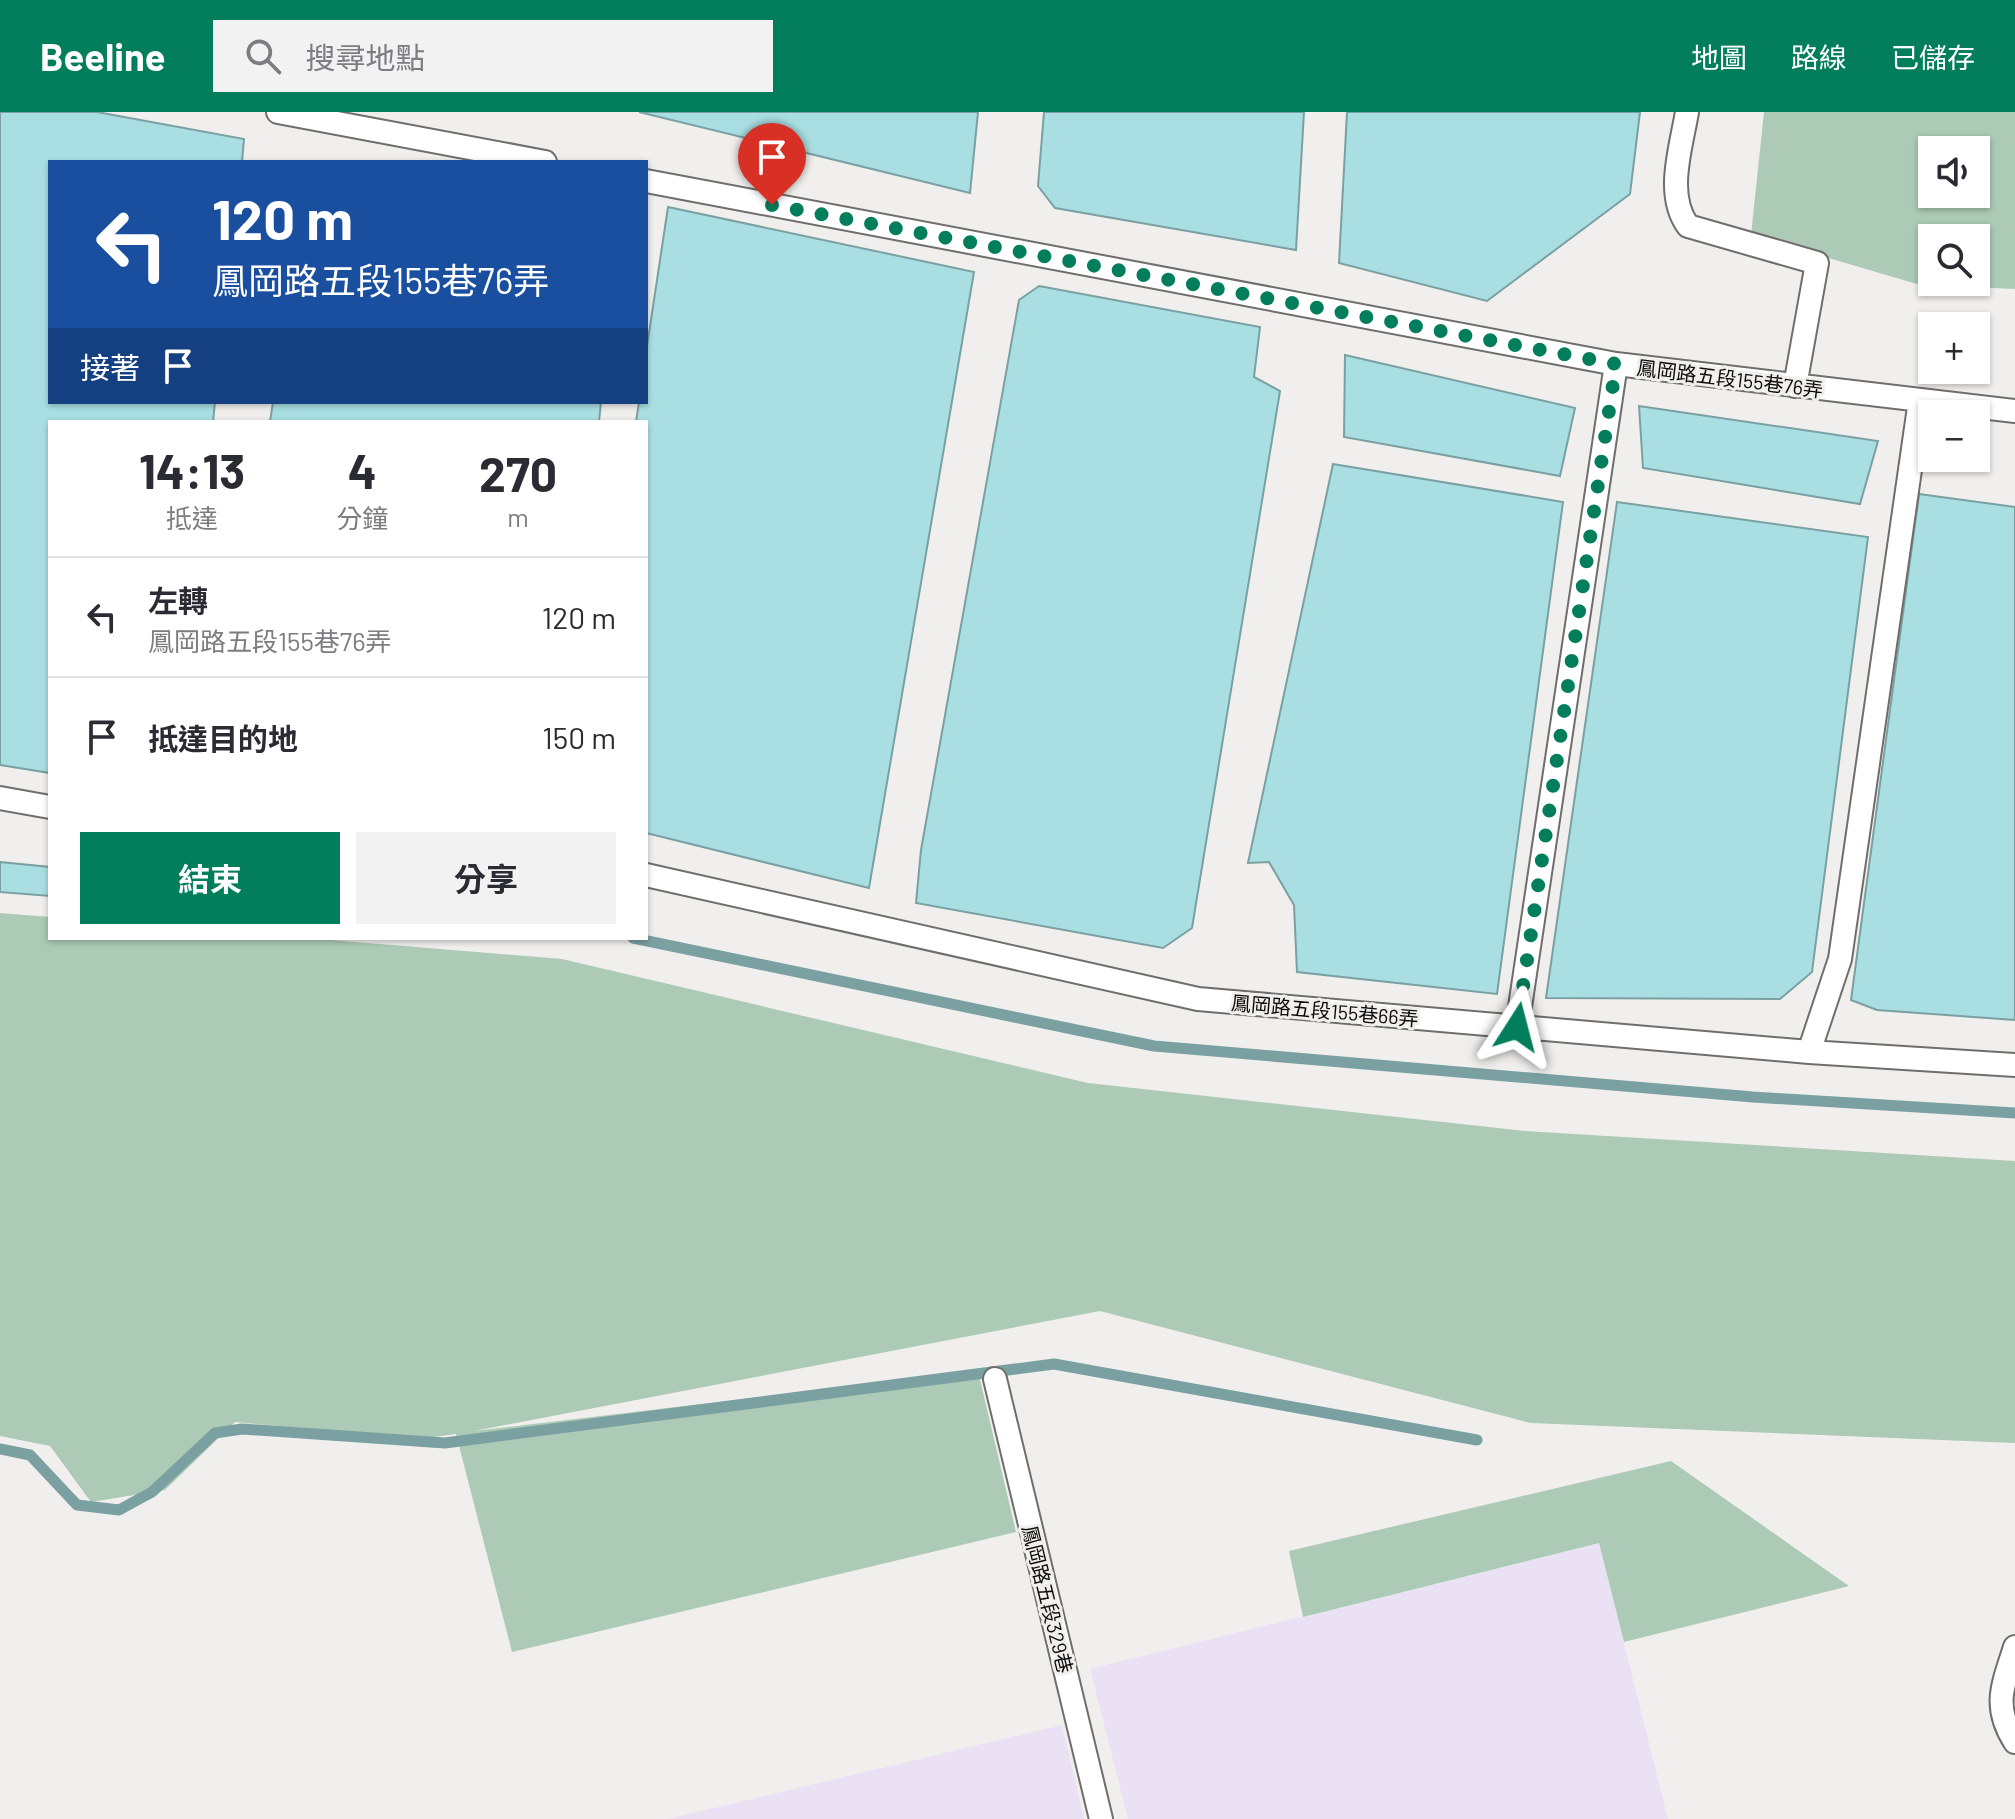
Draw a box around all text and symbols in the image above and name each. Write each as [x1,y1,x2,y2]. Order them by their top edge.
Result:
search box [213,20,773,92]
text: Beeline [40,33,165,79]
icon: search [241,34,285,78]
text: 搜尋地點 [305,39,425,75]
text: 地圖 [1691,40,1747,74]
text: 路線 [1791,40,1847,74]
text: 已儲存 [1891,40,1975,74]
pin [738,123,806,205]
icon: arrive [750,135,794,179]
map controls [1918,136,1990,472]
button: sound [1918,136,1990,208]
text: 120 m [212,184,353,251]
icon: left [80,192,184,296]
button: search [1918,224,1990,296]
text: 鳳岡路五段155巷76弄 [212,258,549,301]
button: + [1918,312,1990,384]
icon: arrive [156,344,200,388]
text: 接著 [80,349,140,385]
street label: 鳳岡路五段155巷76弄 [1636,355,1824,401]
button: − [1918,400,1990,472]
text: 14:13 [139,441,245,499]
text: 4 [348,441,377,499]
text: 270 [479,444,557,502]
text: m [507,501,529,532]
text: 抵達 [166,502,218,533]
text: 分鐘 [336,502,388,533]
text: 左轉 [148,582,208,618]
icon: left [80,595,124,639]
text: 120 m [542,599,616,635]
text: 鳳岡路五段155巷76弄 [148,625,392,656]
icon: arrive [80,715,124,759]
text: 150 m [542,719,616,755]
text: 抵達目的地 [148,720,298,756]
button: 結束 [80,832,340,924]
button: 分享 [356,832,616,924]
position arrow [1475,985,1559,1069]
street label: 鳳岡路五段155巷66弄 [1230,990,1420,1030]
street label: 鳳岡路五段329巷 [1018,1523,1078,1675]

